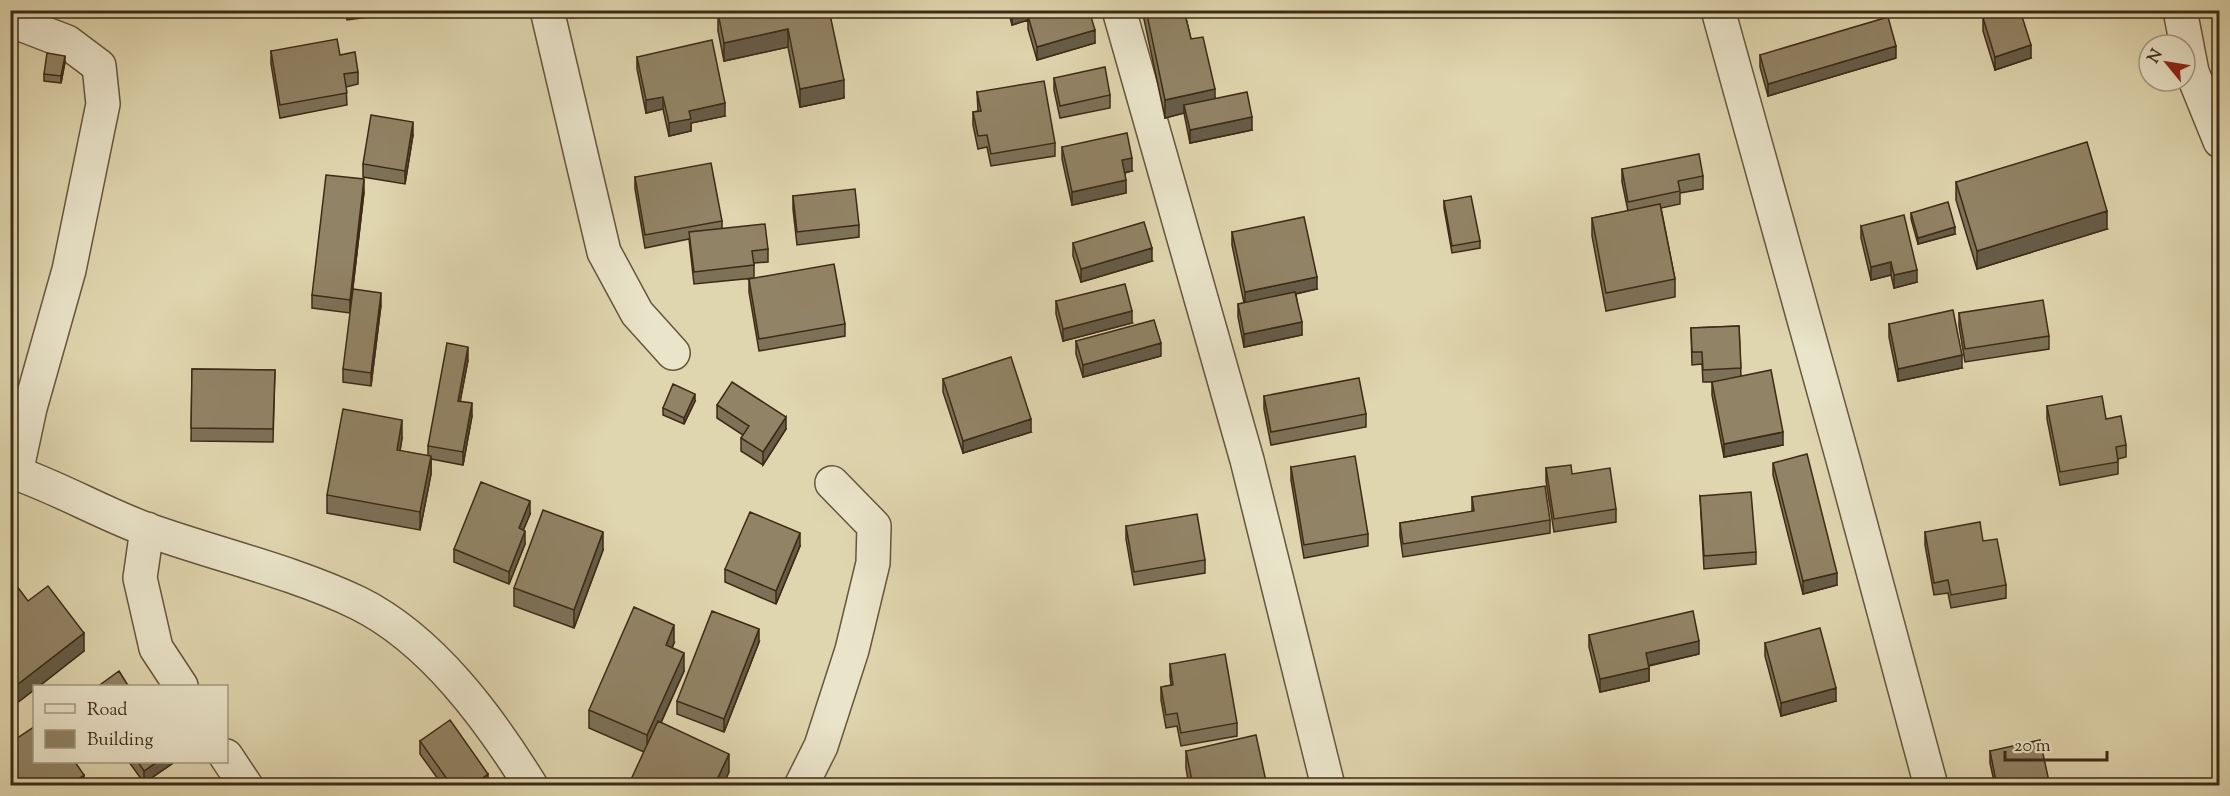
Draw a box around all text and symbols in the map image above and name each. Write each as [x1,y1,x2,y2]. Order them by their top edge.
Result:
north arrow [2137,33,2197,93]
text: N [2143,45,2169,68]
legend [33,685,228,763]
text: Road [87,698,127,724]
scale bar [2005,724,2107,762]
text: Building [87,728,153,754]
text: 20 m [2014,734,2051,760]

